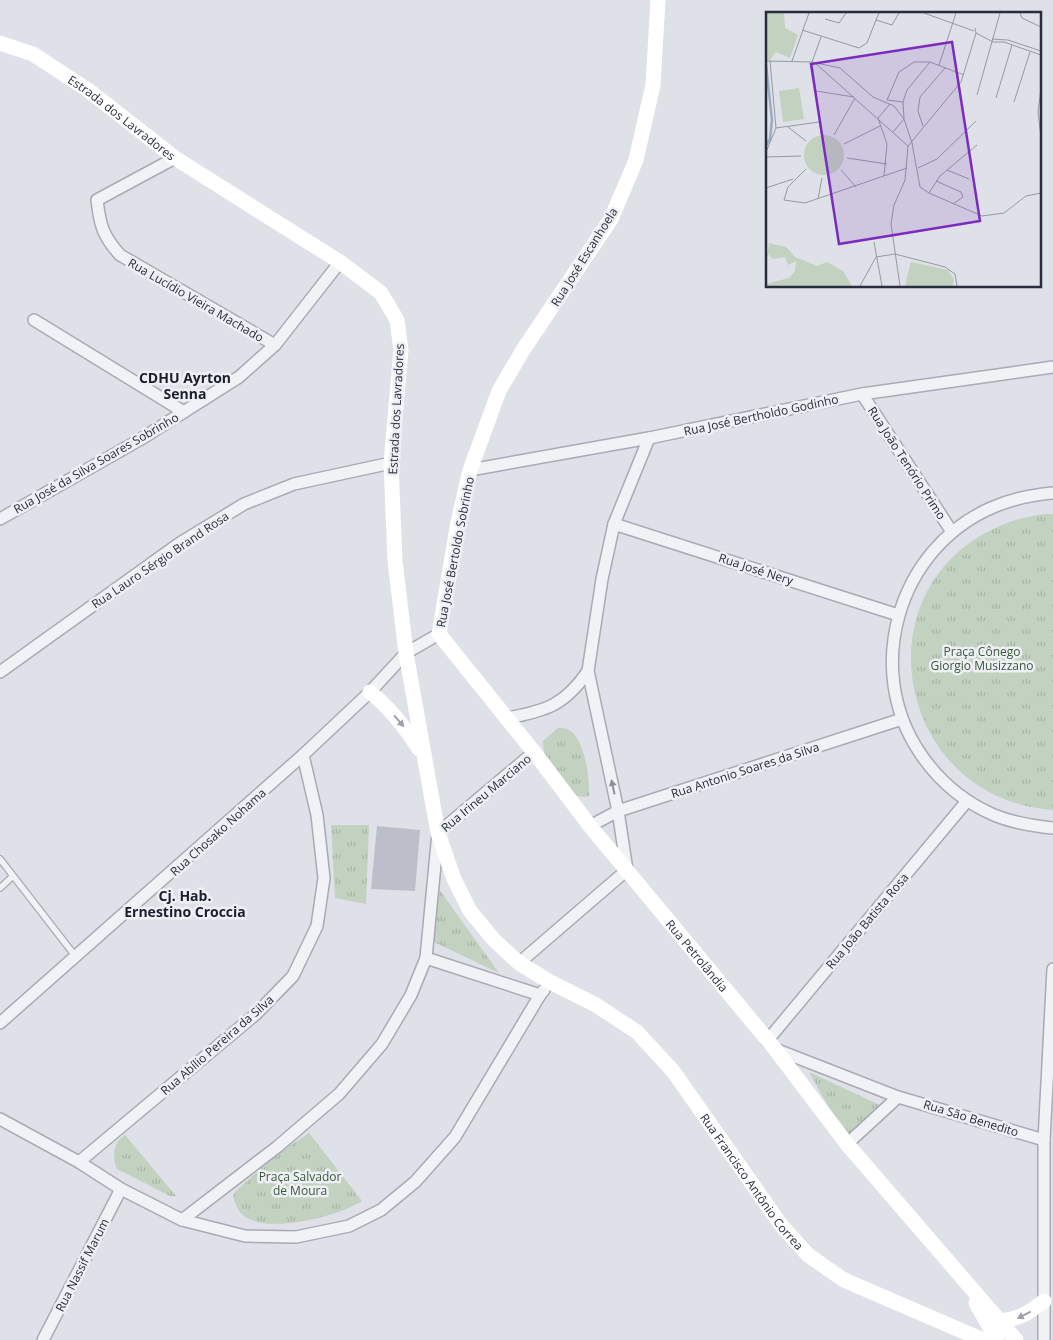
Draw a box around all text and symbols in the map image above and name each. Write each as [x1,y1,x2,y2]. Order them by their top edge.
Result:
inset map [766,12,1040,288]
street label: Estrada dos Lavradores [65,71,179,164]
street label: Rua José Escanhoela [547,204,621,310]
street label: Rua Lucídio Vieira Machado [125,254,267,346]
street label: Estrada dos Lavradores [384,343,408,475]
district label: CDHU Ayrton Senna [139,368,231,403]
street label: Rua José Bertholdo Godinho [682,390,840,440]
street label: Rua João Tenório Primo [864,403,950,523]
street label: Rua José da Silva Soares Sobrinho [10,409,182,517]
street label: Rua José Bertoldo Sobrinho [432,475,478,629]
street label: Rua Lauro Sérgio Brand Rosa [88,508,232,612]
street label: Rua José Nery [717,549,796,589]
park label: Praça Cônego Giorgio Musizzano [930,643,1034,674]
one-way arrow [393,714,405,726]
street label: Rua Antonio Soares da Silva [669,738,821,802]
street label: Rua Irineu Marciano [437,750,535,836]
one-way arrow [609,780,617,795]
street label: Rua Chosako Nohama [166,784,270,880]
street label: Rua João Batista Rosa [822,869,912,973]
district label: Cj. Hab. Ernestino Croccia [124,886,246,921]
street label: Rua Petrolândia [662,916,732,995]
street label: Rua Abílio Pereira da Silva [157,991,277,1099]
street label: Rua São Benedito [921,1095,1021,1141]
street label: Rua Francisco Antônio Correa [697,1110,808,1253]
park label: Praça Salvador de Moura [259,1168,341,1199]
street label: Rua Nassif Marum [51,1215,113,1315]
one-way arrow [1016,1311,1031,1319]

